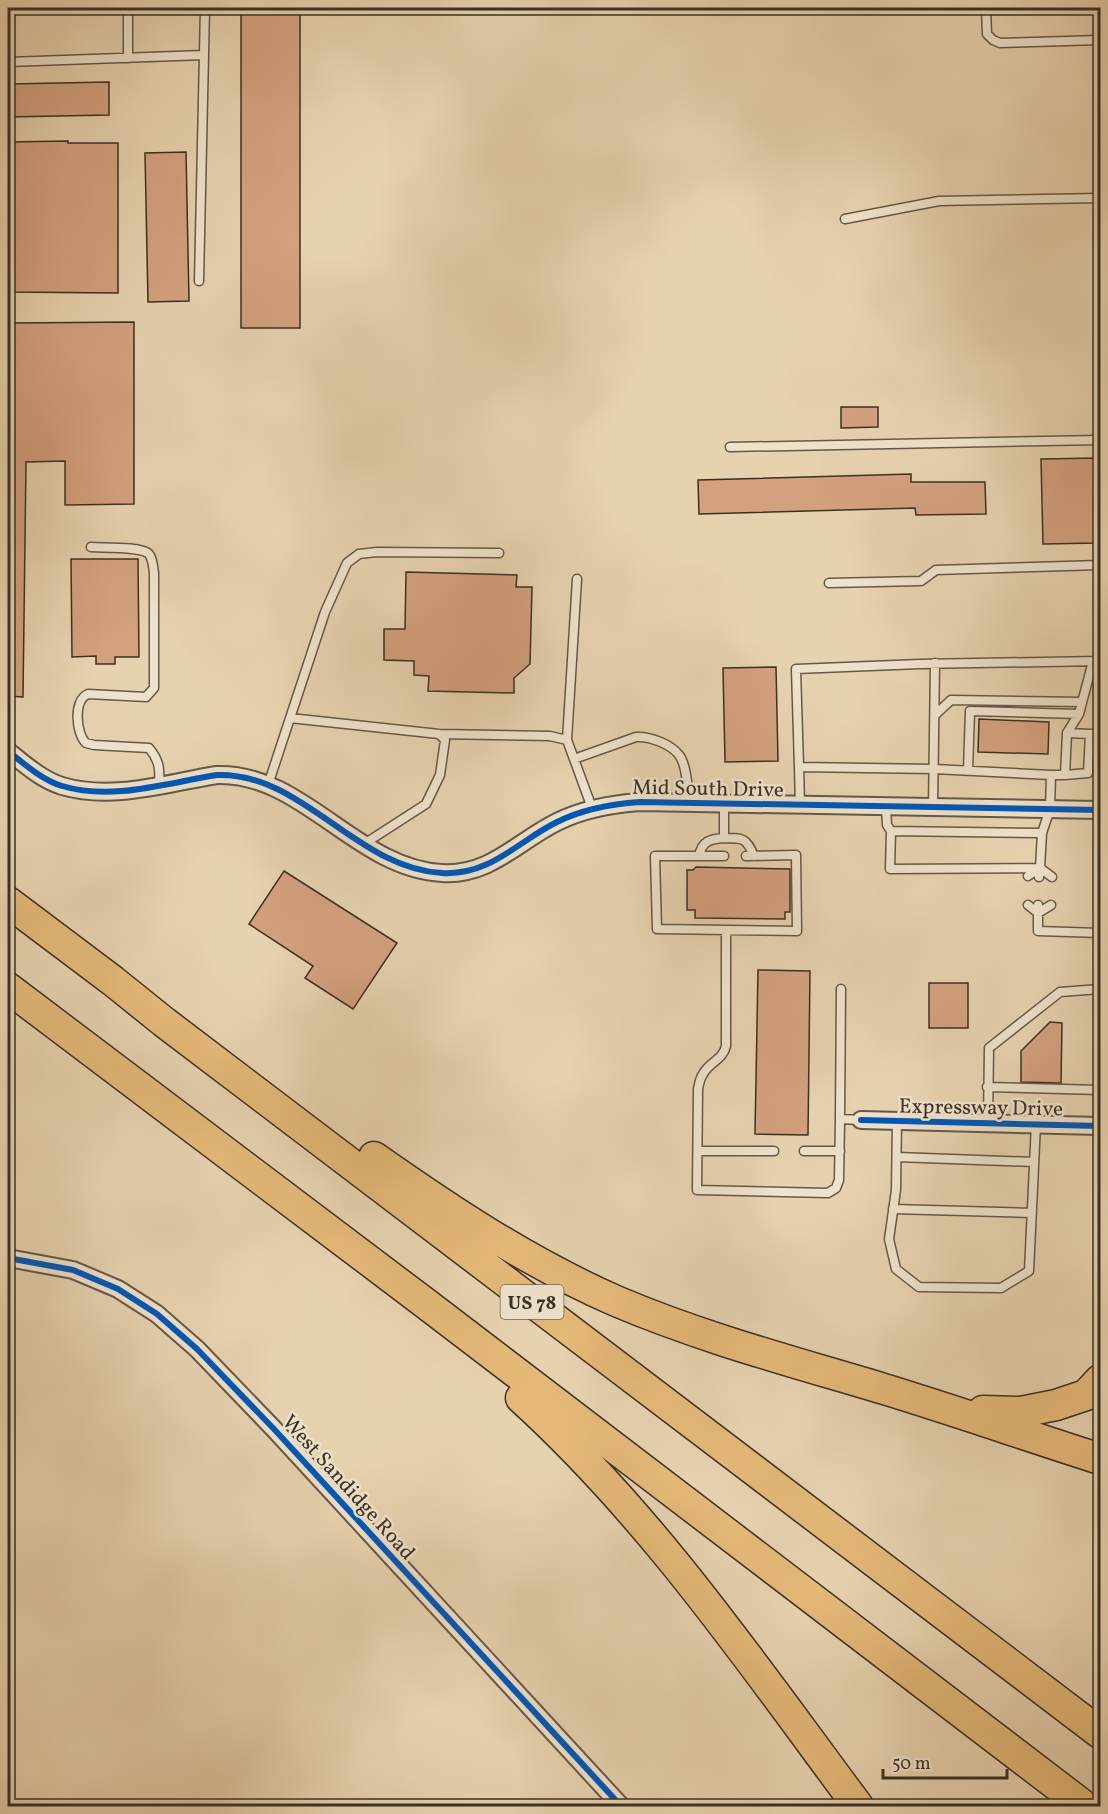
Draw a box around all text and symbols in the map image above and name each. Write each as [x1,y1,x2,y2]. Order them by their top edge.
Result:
street label: Mid South Drive [632,774,784,805]
street label: Expressway Drive [899,1093,1063,1124]
road number: US 78 [500,1285,564,1319]
street label: West Sandidge Road [275,1409,421,1567]
scale bar [883,1742,1008,1780]
text: 50 m [892,1752,931,1777]

